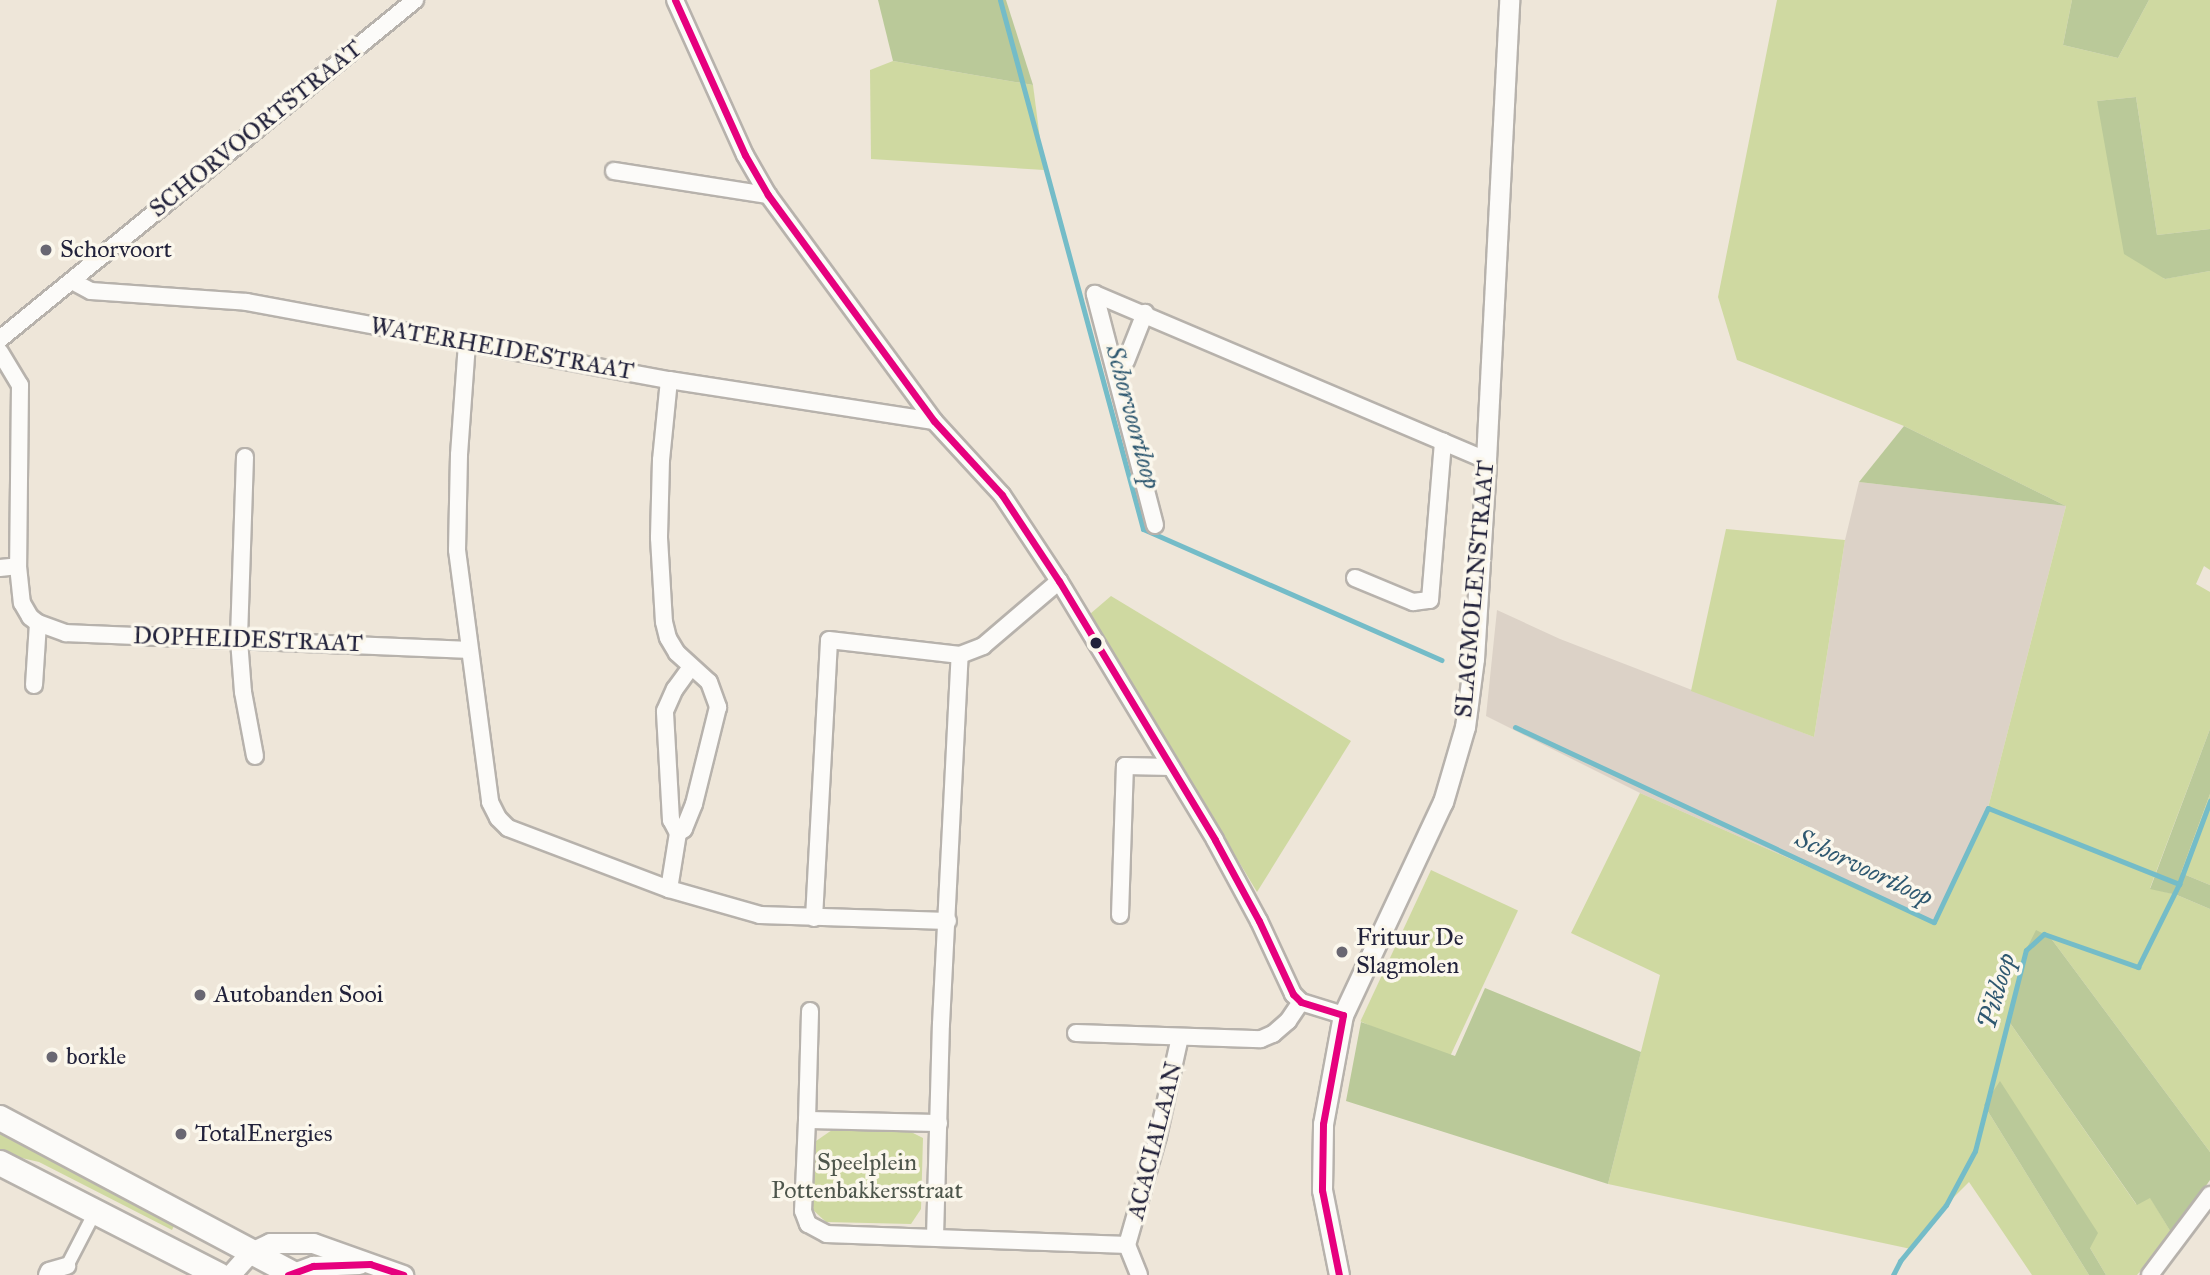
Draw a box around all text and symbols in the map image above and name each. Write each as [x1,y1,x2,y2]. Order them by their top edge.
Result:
street label: SCHORVOORTSTRAAT [144,34,368,224]
place label: Schorvoort [60,236,172,264]
marker: Schorvoort [38,242,54,258]
street label: WATERHEIDESTRAAT [368,312,636,386]
water label: Schorvoortloop [1099,342,1167,492]
street label: SLAGMOLENSTRAAT [1449,459,1501,719]
street label: DOPHEIDESTRAAT [133,622,363,658]
unlabelled marker [1089,636,1103,650]
water label: Schorvoortloop [1790,823,1938,913]
place label: Frituur De Slagmolen [1356,924,1464,980]
marker: Frituur De Slagmolen [1334,944,1350,960]
water label: Pikloop [1971,949,2023,1033]
place label: Autobanden Sooi [214,981,383,1009]
marker: Autobanden Sooi [192,987,208,1003]
place label: borkle [66,1043,126,1071]
marker: borkle [44,1049,60,1065]
street label: ACACIALAAN [1121,1059,1189,1223]
place label: TotalEnergies [195,1120,332,1148]
marker: TotalEnergies [173,1126,189,1142]
park label: Speelplein Pottenbakkersstraat [771,1149,963,1205]

